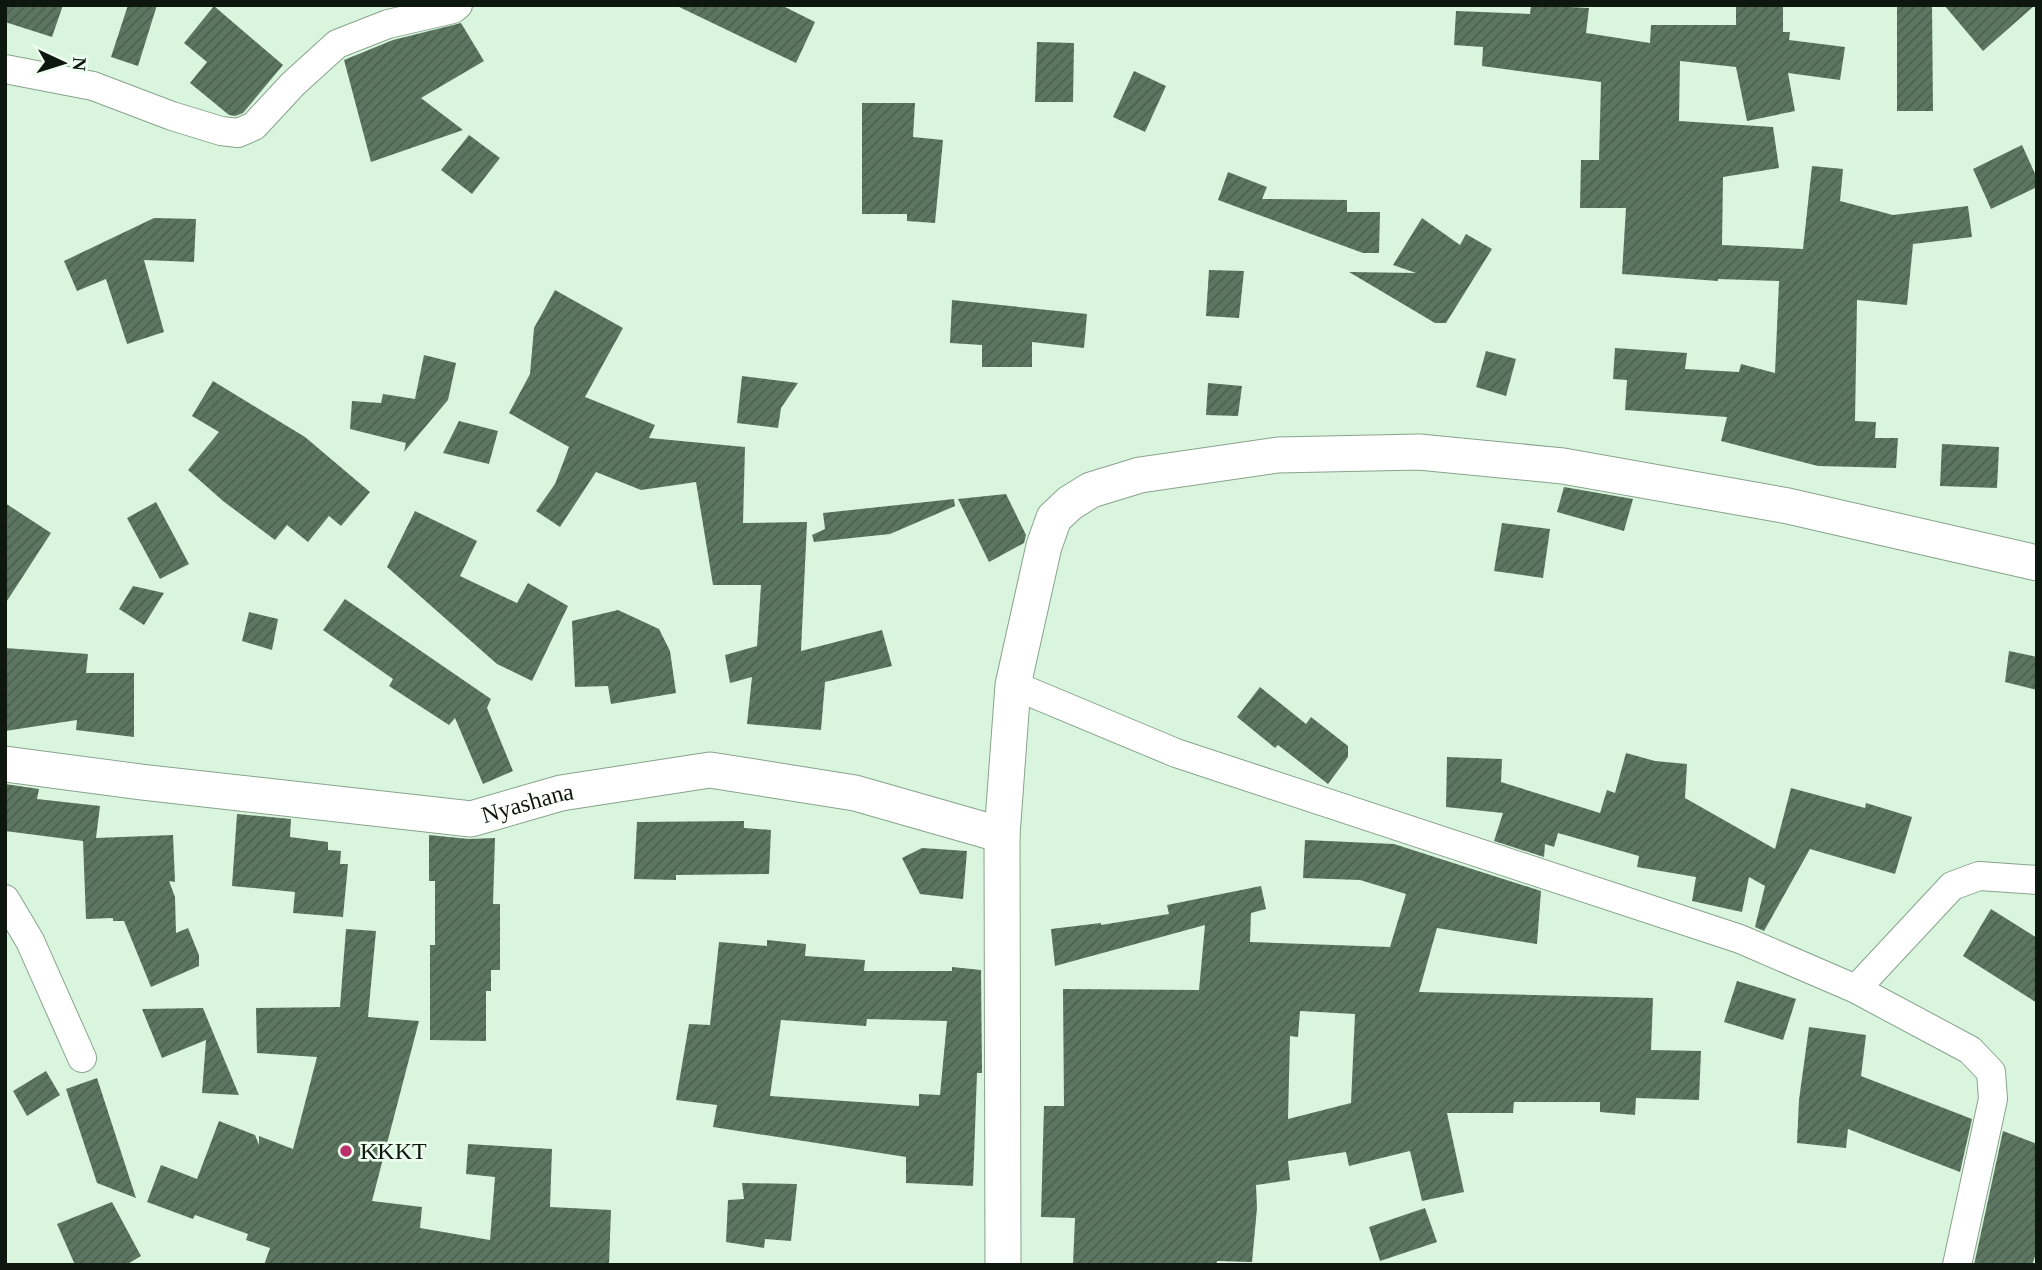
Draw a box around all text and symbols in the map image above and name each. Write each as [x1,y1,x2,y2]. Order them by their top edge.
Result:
north arrow [28,28,98,98]
text: N [68,57,90,72]
street label: Nyashana [478,778,576,828]
place label: KKKT [360,1138,427,1164]
marker: KKKT [338,1143,354,1159]

